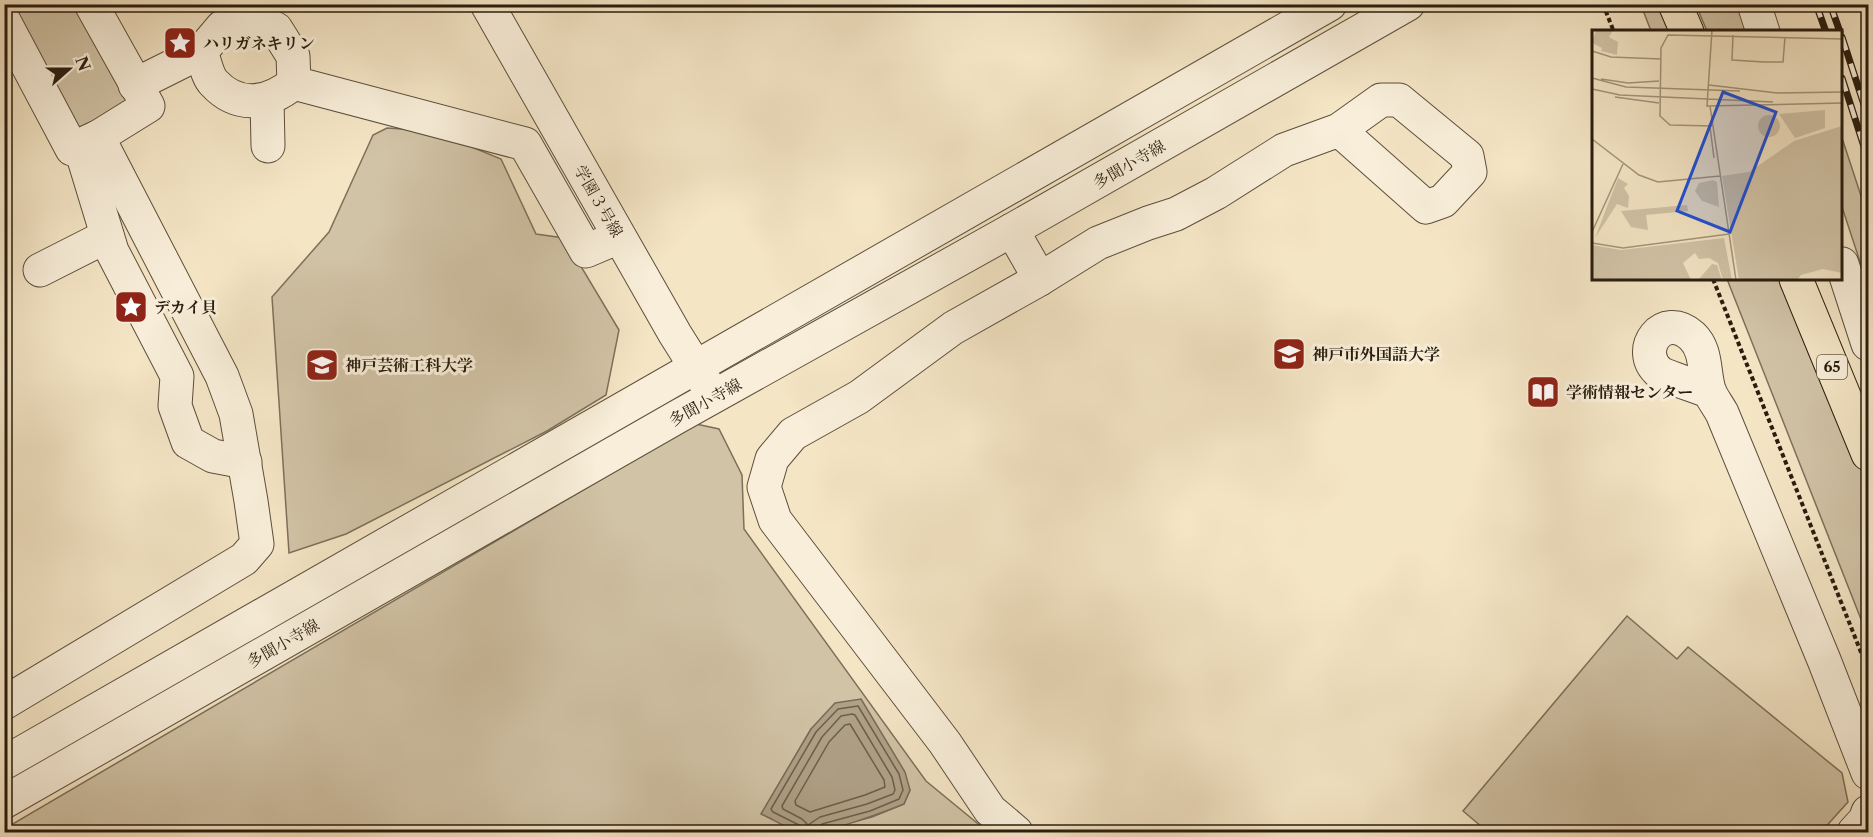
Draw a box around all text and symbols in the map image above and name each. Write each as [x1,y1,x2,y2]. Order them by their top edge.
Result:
place icon: ハリガネキリン [162,25,198,61]
inset map [1592,30,1843,280]
place label: ハリガネキリン [203,33,315,53]
north arrow [39,39,99,99]
text: N [71,54,95,74]
street label: 多聞小寺線 [1089,135,1169,193]
street label: 学園３号線 [570,161,628,241]
place icon: デカイ貝 [113,289,149,325]
place label: デカイ貝 [154,297,217,317]
school or university icon: 神戸市外国語大学 [1271,336,1307,372]
place label: 神戸市外国語大学 [1312,344,1440,364]
school or university icon: 神戸芸術工科大学 [304,347,340,383]
place label: 神戸芸術工科大学 [345,355,473,375]
road number: 65 [1817,355,1847,379]
street label: 多聞小寺線 [665,374,745,430]
library icon: 学術情報センター [1525,374,1561,410]
place label: 学術情報センター [1566,382,1693,402]
street label: 多聞小寺線 [243,614,323,672]

